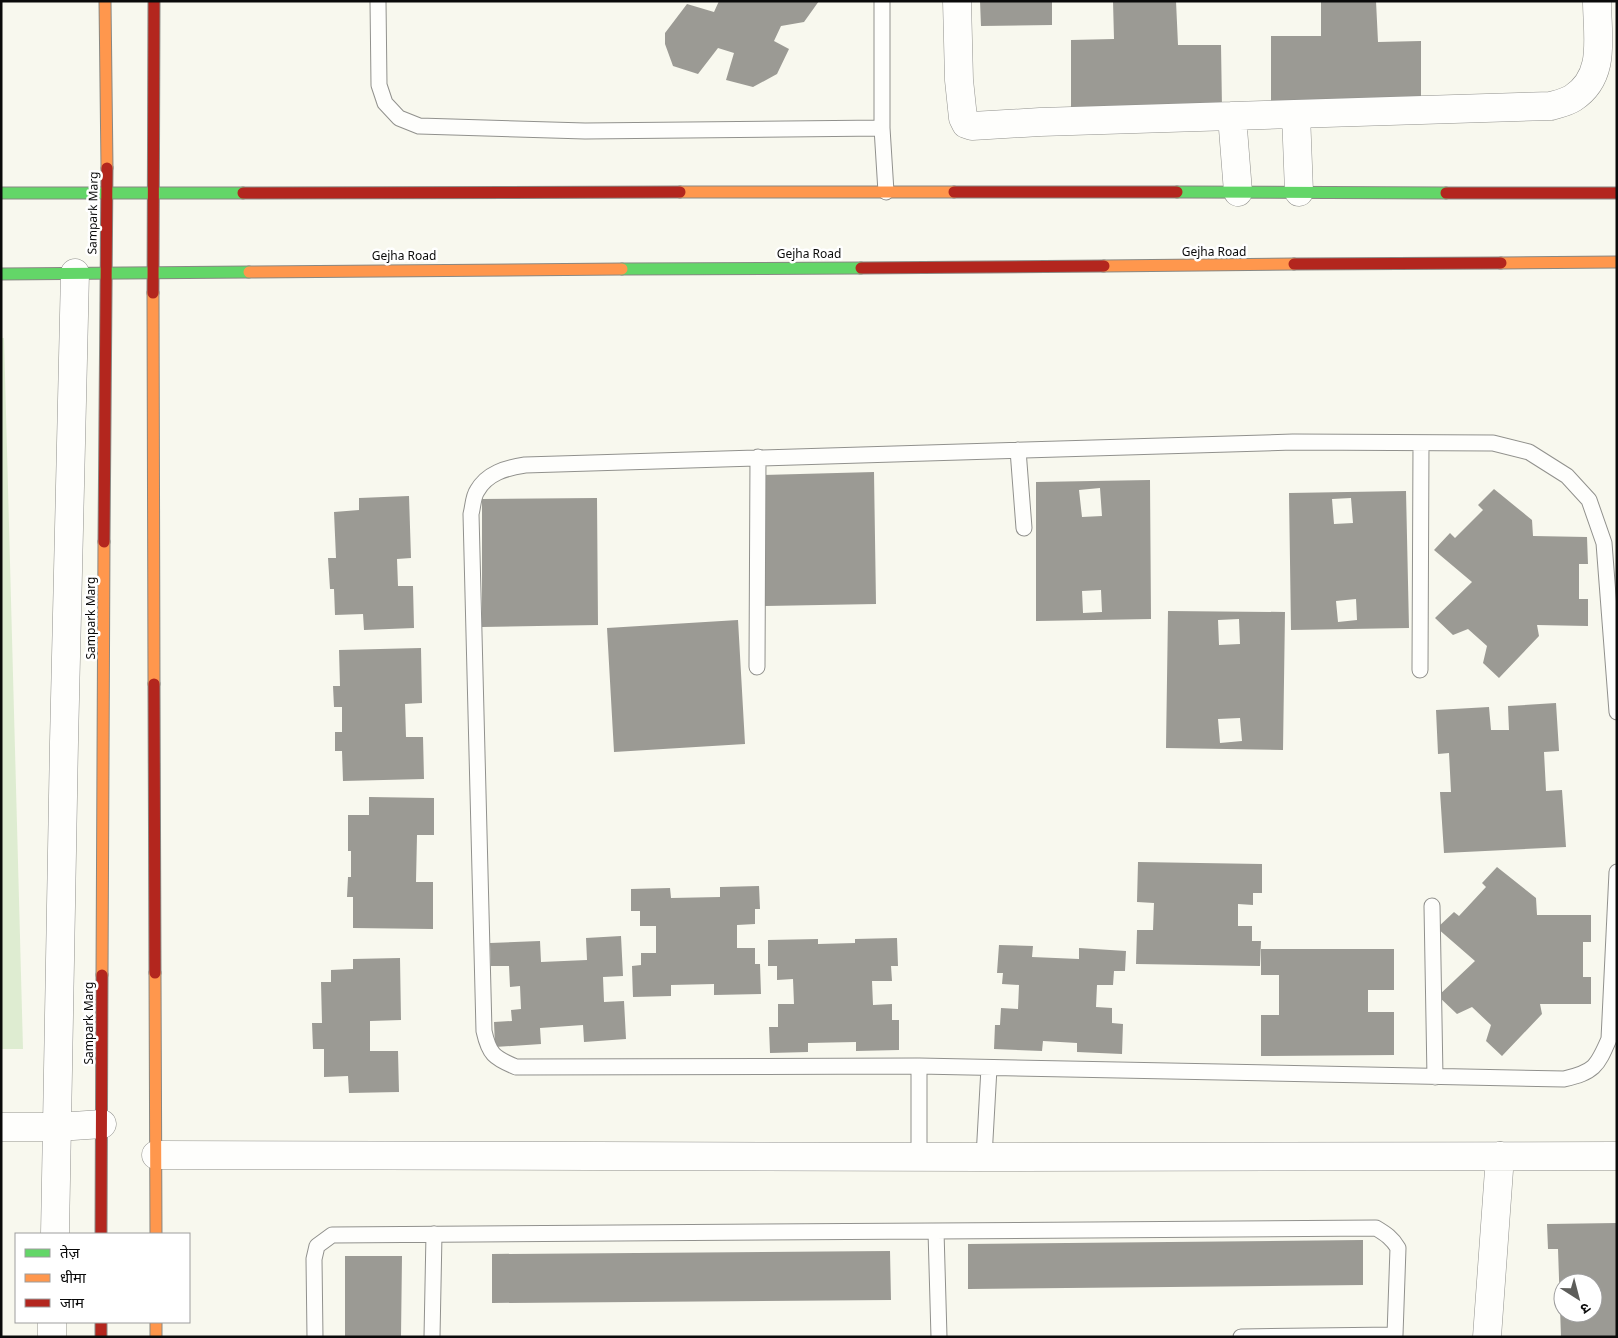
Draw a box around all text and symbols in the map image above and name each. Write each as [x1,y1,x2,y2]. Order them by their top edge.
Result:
street label: Sampark Marg [85,171,103,255]
street label: Gejha Road [1182,245,1246,261]
street label: Gejha Road [777,247,841,263]
street label: Gejha Road [372,249,436,265]
street label: Sampark Marg [84,577,100,659]
street label: Sampark Marg [82,982,98,1064]
legend [15,1233,190,1323]
text: तेज़ [60,1244,81,1264]
text: धीमा [60,1270,87,1289]
north arrow [1553,1273,1603,1323]
text: जाम [60,1295,85,1314]
text: उ [1575,1297,1594,1318]

